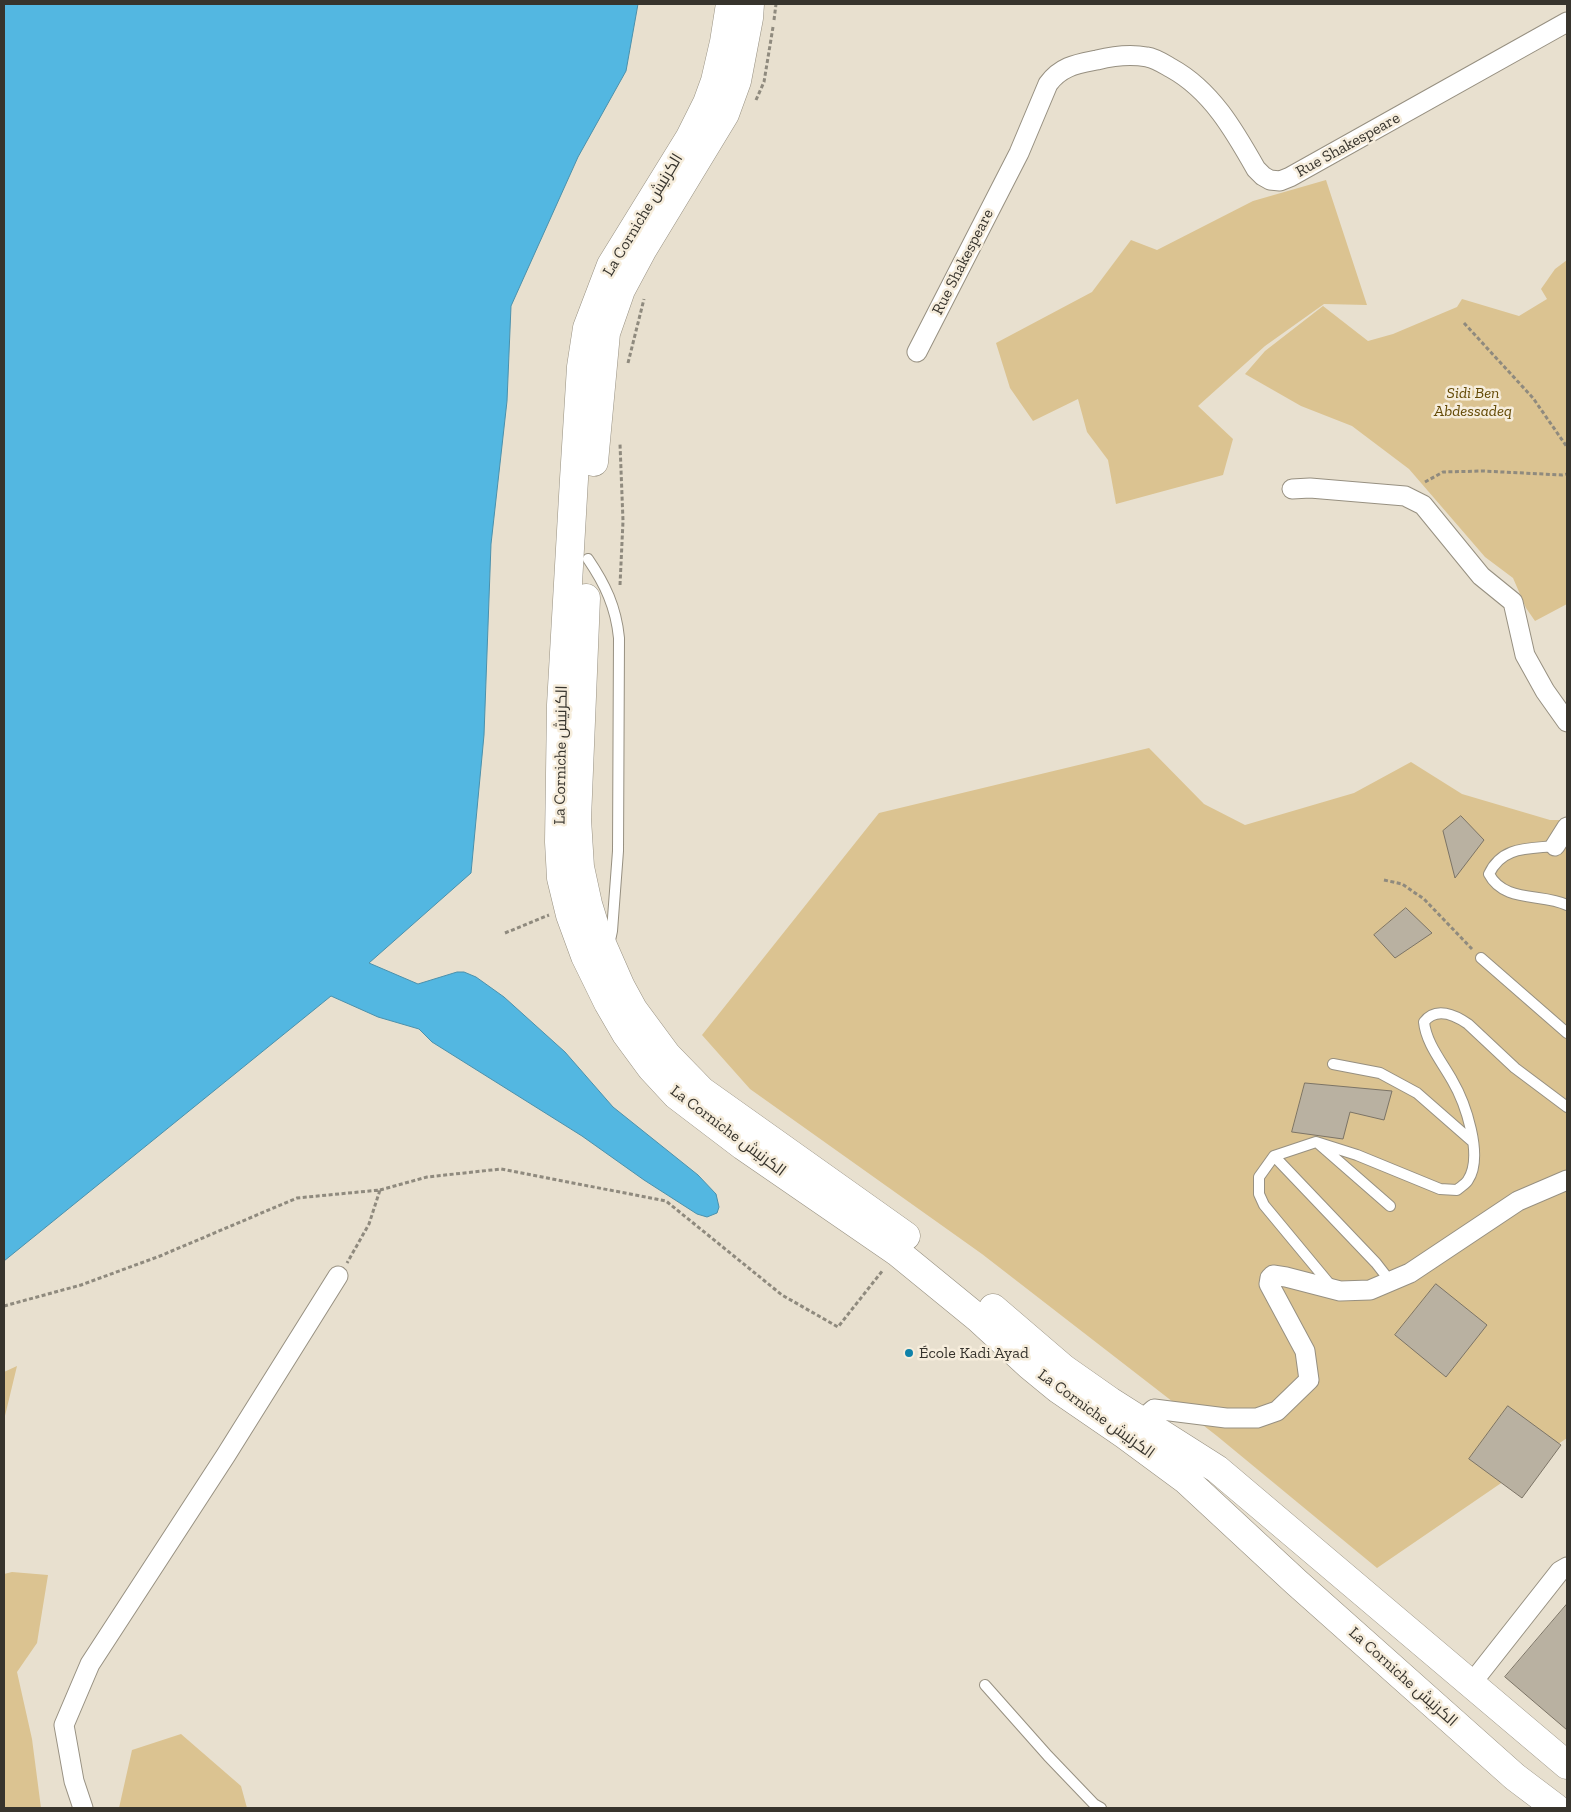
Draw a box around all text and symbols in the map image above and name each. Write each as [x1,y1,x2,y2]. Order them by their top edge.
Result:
street label: Rue Shakespeare [1293,108,1403,182]
street label: La Corniche الكرنيش [599,150,687,280]
street label: Rue Shakespeare [928,206,998,318]
park label: Sidi Ben Abdessadeq [1434,383,1512,421]
street label: La Corniche الكرنيش [550,685,572,825]
street label: La Corniche الكرنيش [667,1081,789,1181]
place label: École Kadi Ayad [919,1343,1029,1363]
marker: École Kadi Ayad [903,1347,915,1359]
street label: La Corniche الكرنيش [1034,1365,1158,1463]
street label: La Corniche الكرنيش [1345,1623,1461,1731]

